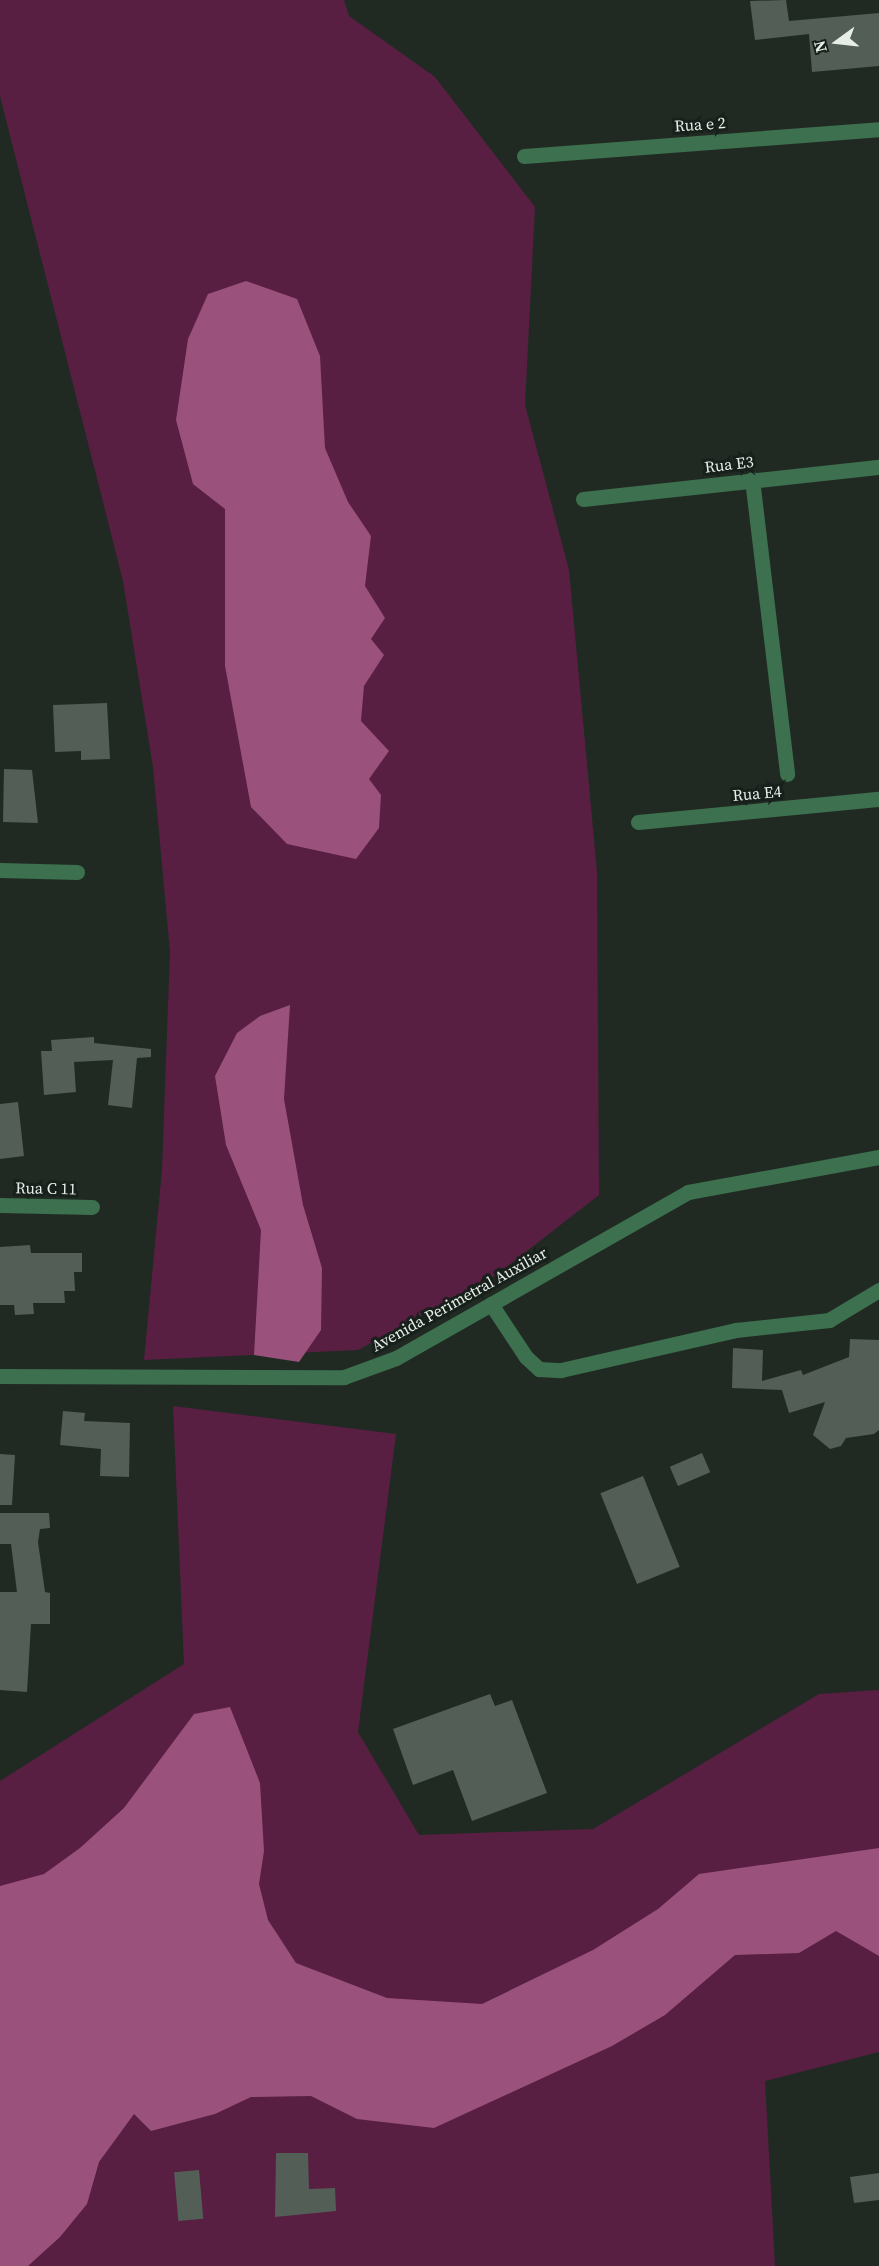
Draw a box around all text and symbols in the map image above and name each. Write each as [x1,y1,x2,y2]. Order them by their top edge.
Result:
north arrow [807,12,867,72]
text: N [807,38,832,55]
street label: Rua e 2 [674,113,726,135]
street label: Rua E3 [703,451,755,477]
street label: Rua E4 [732,781,782,805]
street label: Rua C 11 [15,1178,77,1198]
street label: Avenida Perimetral Auxiliar [368,1243,550,1355]

